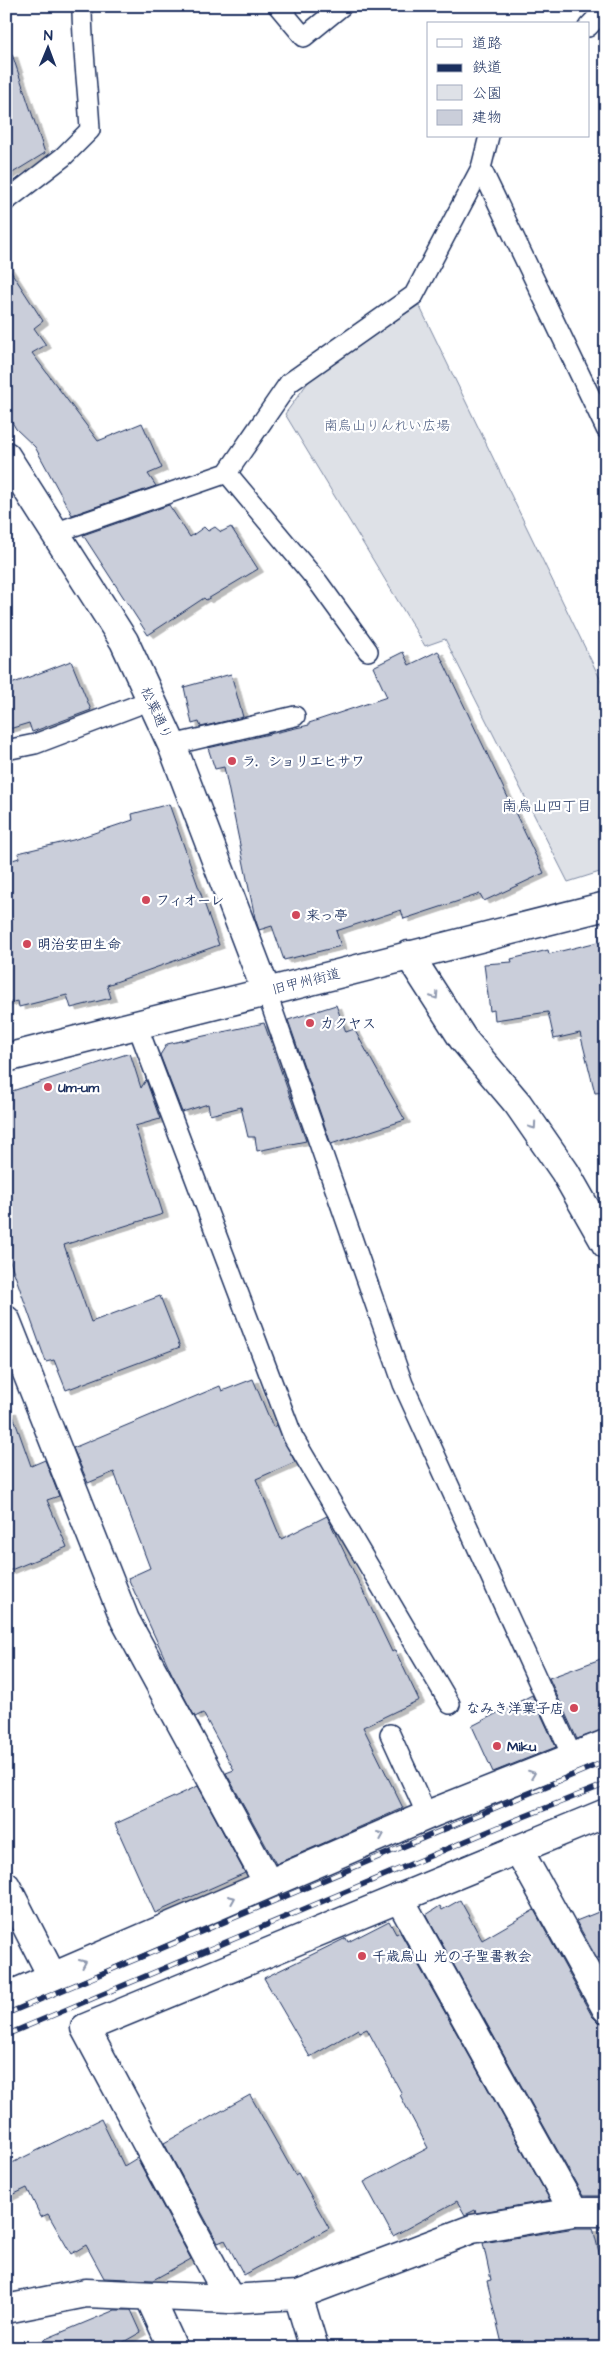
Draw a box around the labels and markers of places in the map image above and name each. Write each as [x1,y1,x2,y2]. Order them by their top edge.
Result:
place label: ラ．ショリエヒサワ [242,752,365,772]
marker: ラ．ショリエヒサワ [226,755,238,767]
place label: フィオーレ [156,891,224,911]
marker: フィオーレ [140,894,152,906]
place label: 来っ亭 [306,906,348,926]
marker: 来っ亭 [290,909,302,921]
place label: 明治安田生命 [37,935,121,955]
marker: 明治安田生命 [21,938,33,950]
place label: カクヤス [320,1014,376,1034]
marker: カクヤス [304,1017,316,1029]
place label: Um-um [58,1078,100,1098]
marker: Um-um [42,1081,54,1093]
place label: なみき洋菓子店 [466,1699,564,1719]
marker: なみき洋菓子店 [568,1702,580,1714]
place label: Miku [507,1737,536,1757]
marker: Miku [491,1740,503,1752]
place label: 千歳烏山 光の子聖書教会 [372,1947,532,1967]
marker: 千歳烏山 光の子聖書教会 [356,1950,368,1962]

